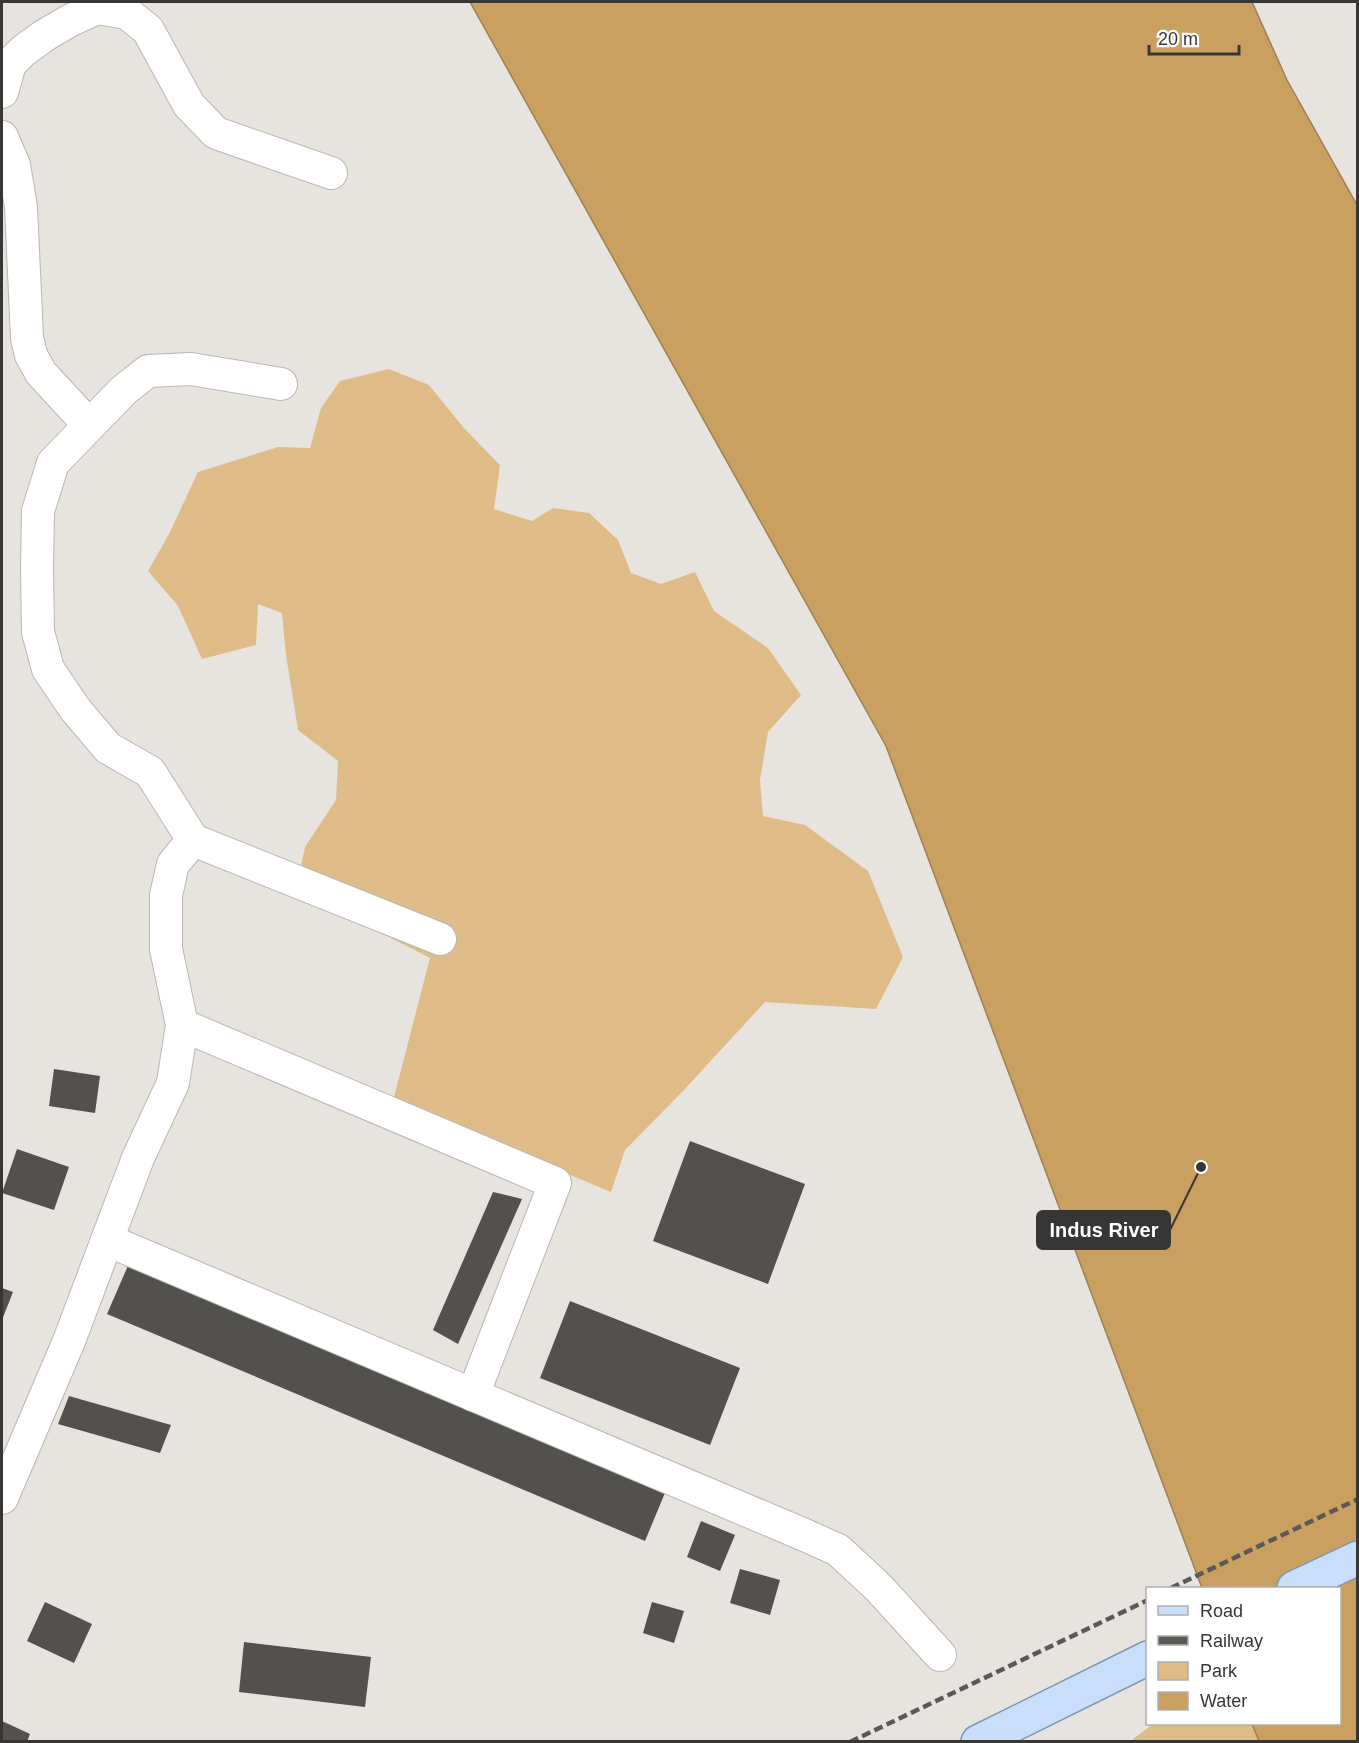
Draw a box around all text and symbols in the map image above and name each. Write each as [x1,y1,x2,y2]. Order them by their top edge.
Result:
scale bar [1149,18,1239,56]
text: 20 m [1158,29,1198,49]
callout: Indus River [1037,1211,1170,1249]
text: Indus River [1050,1219,1159,1241]
legend [1146,1587,1341,1725]
text: Road [1200,1601,1243,1621]
text: Railway [1200,1631,1263,1651]
text: Park [1200,1661,1238,1681]
text: Water [1200,1691,1247,1711]

